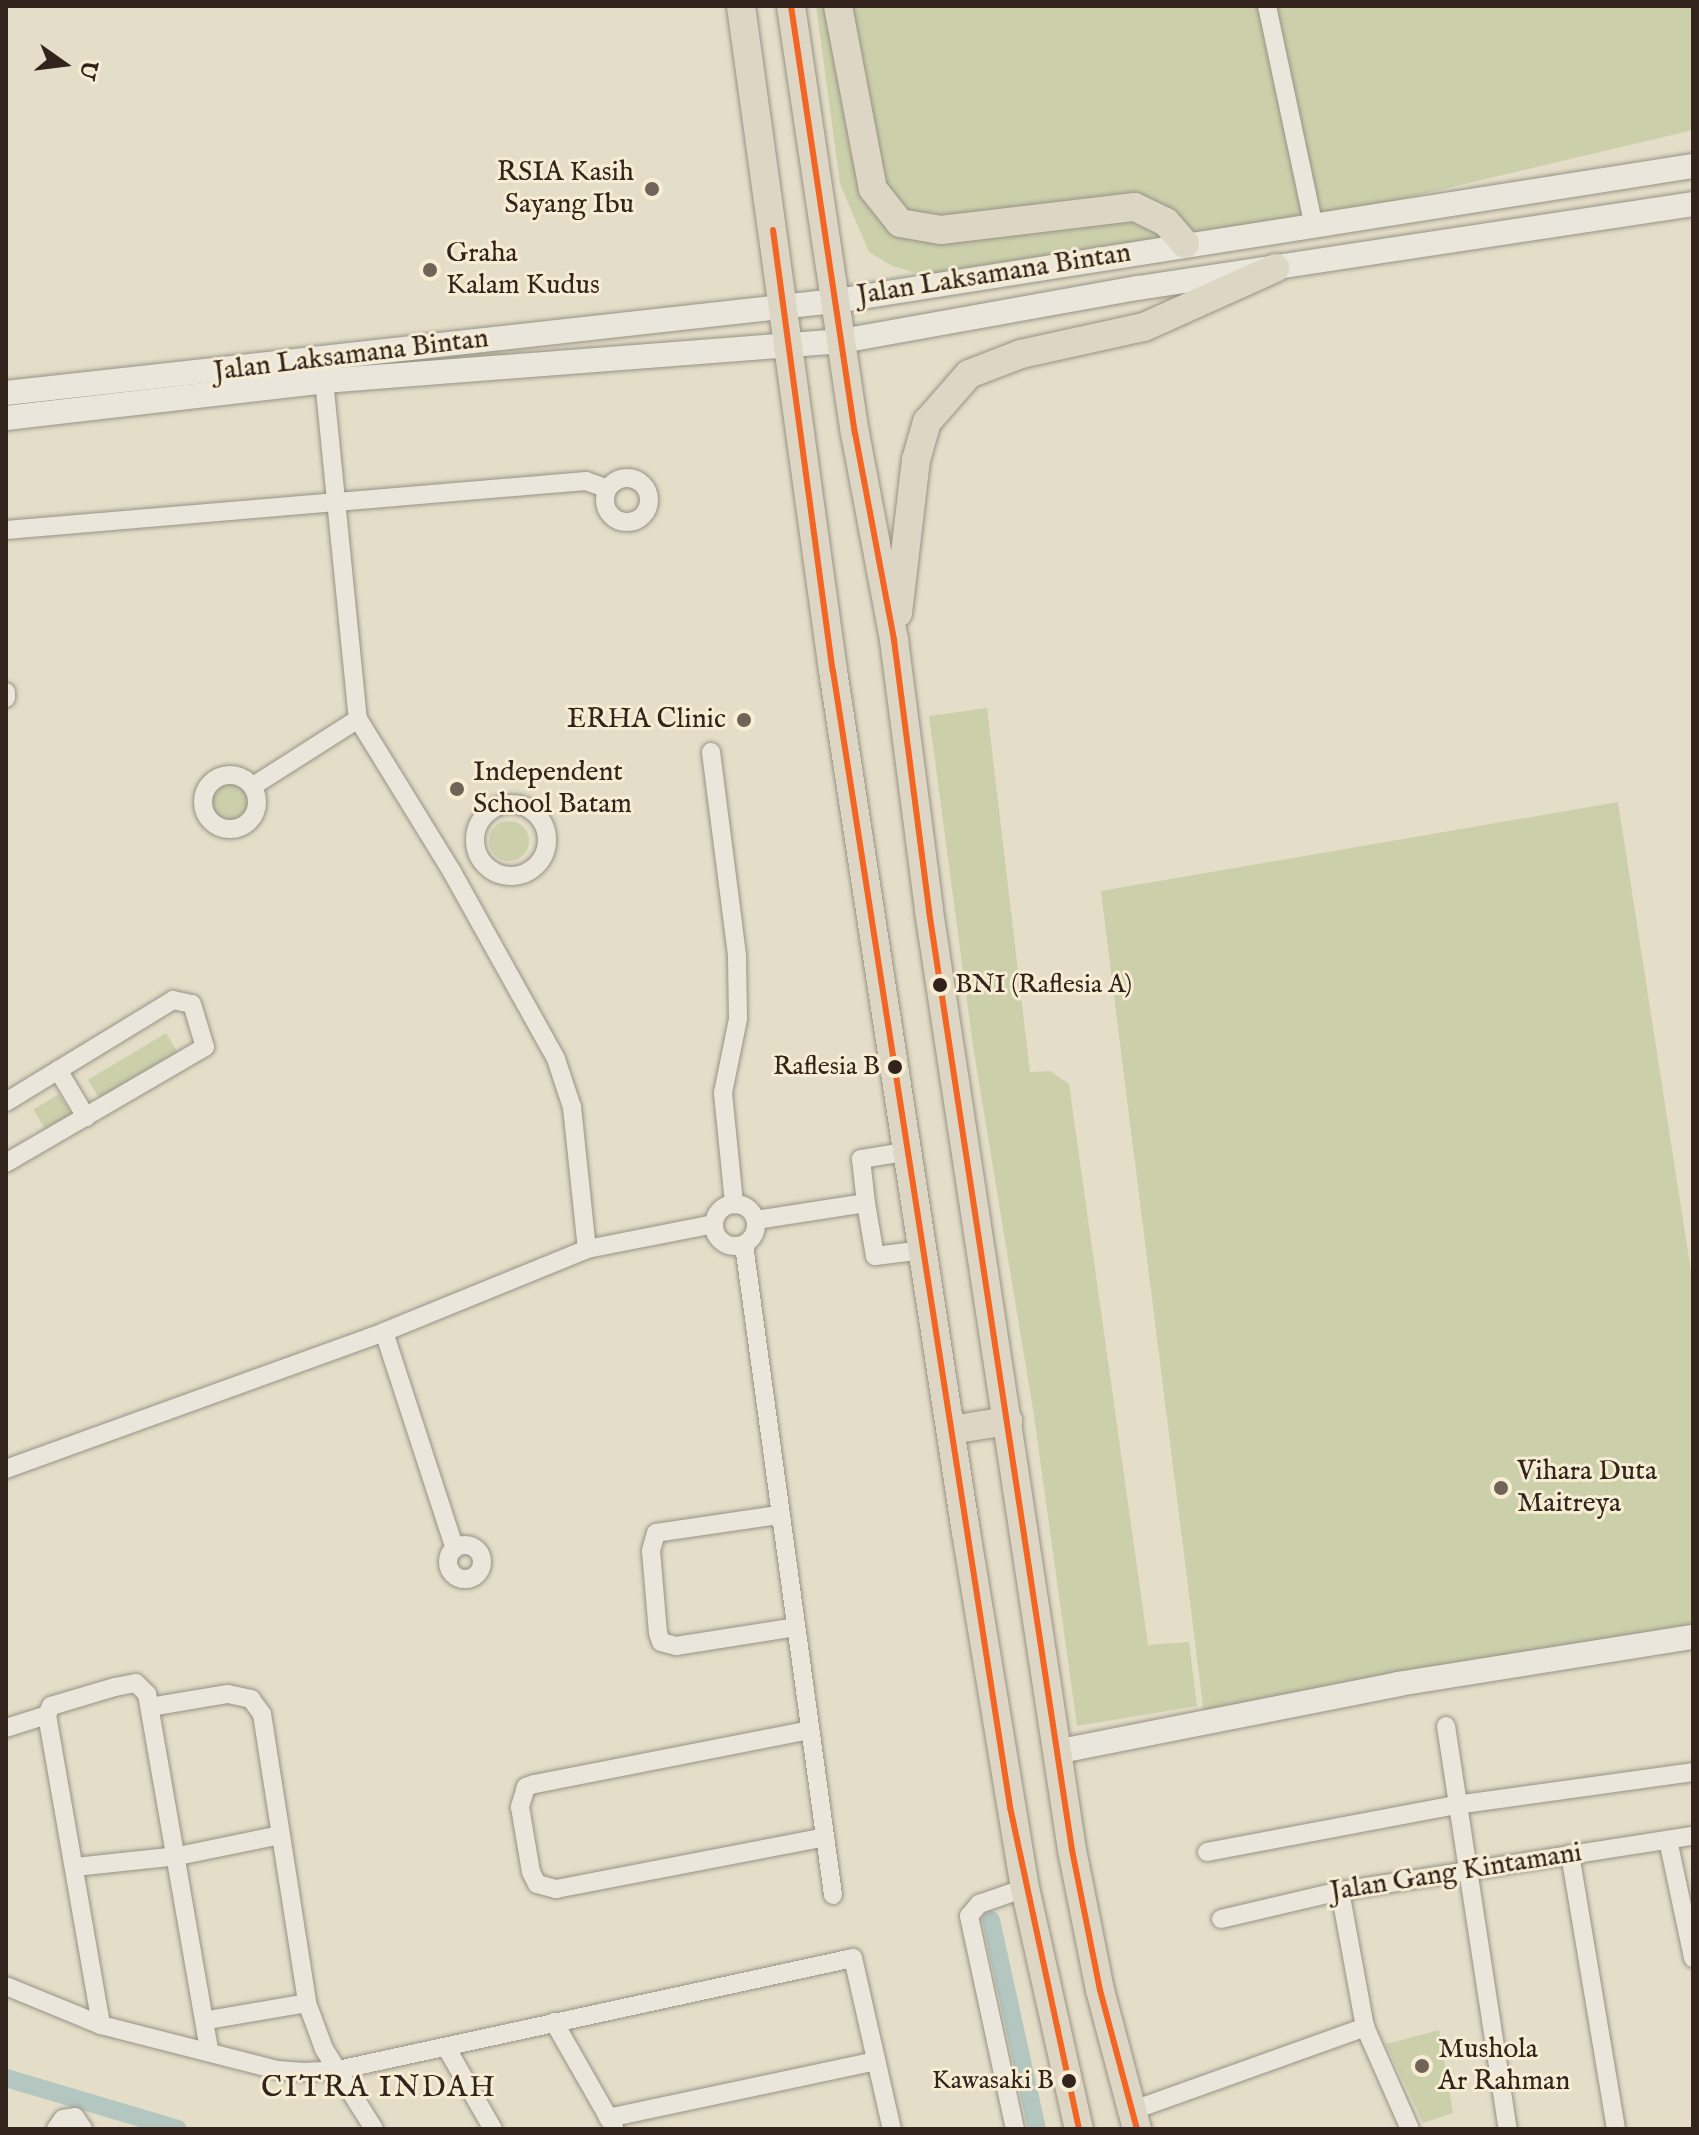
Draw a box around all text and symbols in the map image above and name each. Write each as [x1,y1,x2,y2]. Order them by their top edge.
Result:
north arrow [24,24,104,104]
text: U [71,57,103,82]
place label: RSIA Kasih Sayang Ibu [497,156,634,222]
marker: RSIA Kasih Sayang Ibu [641,178,663,200]
place label: Graha Kalam Kudus [446,237,600,303]
street label: Jalan Laksamana Bintan [855,237,1133,313]
marker: Graha Kalam Kudus [421,261,439,279]
street label: Jalan Laksamana Bintan [212,322,490,390]
place label: ERHA Clinic [567,703,726,737]
marker: ERHA Clinic [733,709,755,731]
place label: Independent School Batam [473,756,632,822]
marker: Independent School Batam [448,780,466,798]
place label: BNI (Raflesia A) [955,969,1132,1001]
marker: BNI (Raflesia A) [932,977,948,993]
place label: Raflesia B [773,1051,880,1083]
marker: Raflesia B [887,1059,903,1075]
place label: Vihara Duta Maitreya [1517,1455,1657,1521]
marker: Vihara Duta Maitreya [1492,1479,1510,1497]
street label: Jalan Gang Kintamani [1328,1836,1584,1910]
place label: Mushola Ar Rahman [1438,2033,1570,2099]
marker: Mushola Ar Rahman [1413,2057,1431,2075]
place label: Kawasaki B [932,2065,1054,2097]
district label: CITRA INDAH [261,2070,497,2106]
marker: Kawasaki B [1061,2073,1077,2089]

